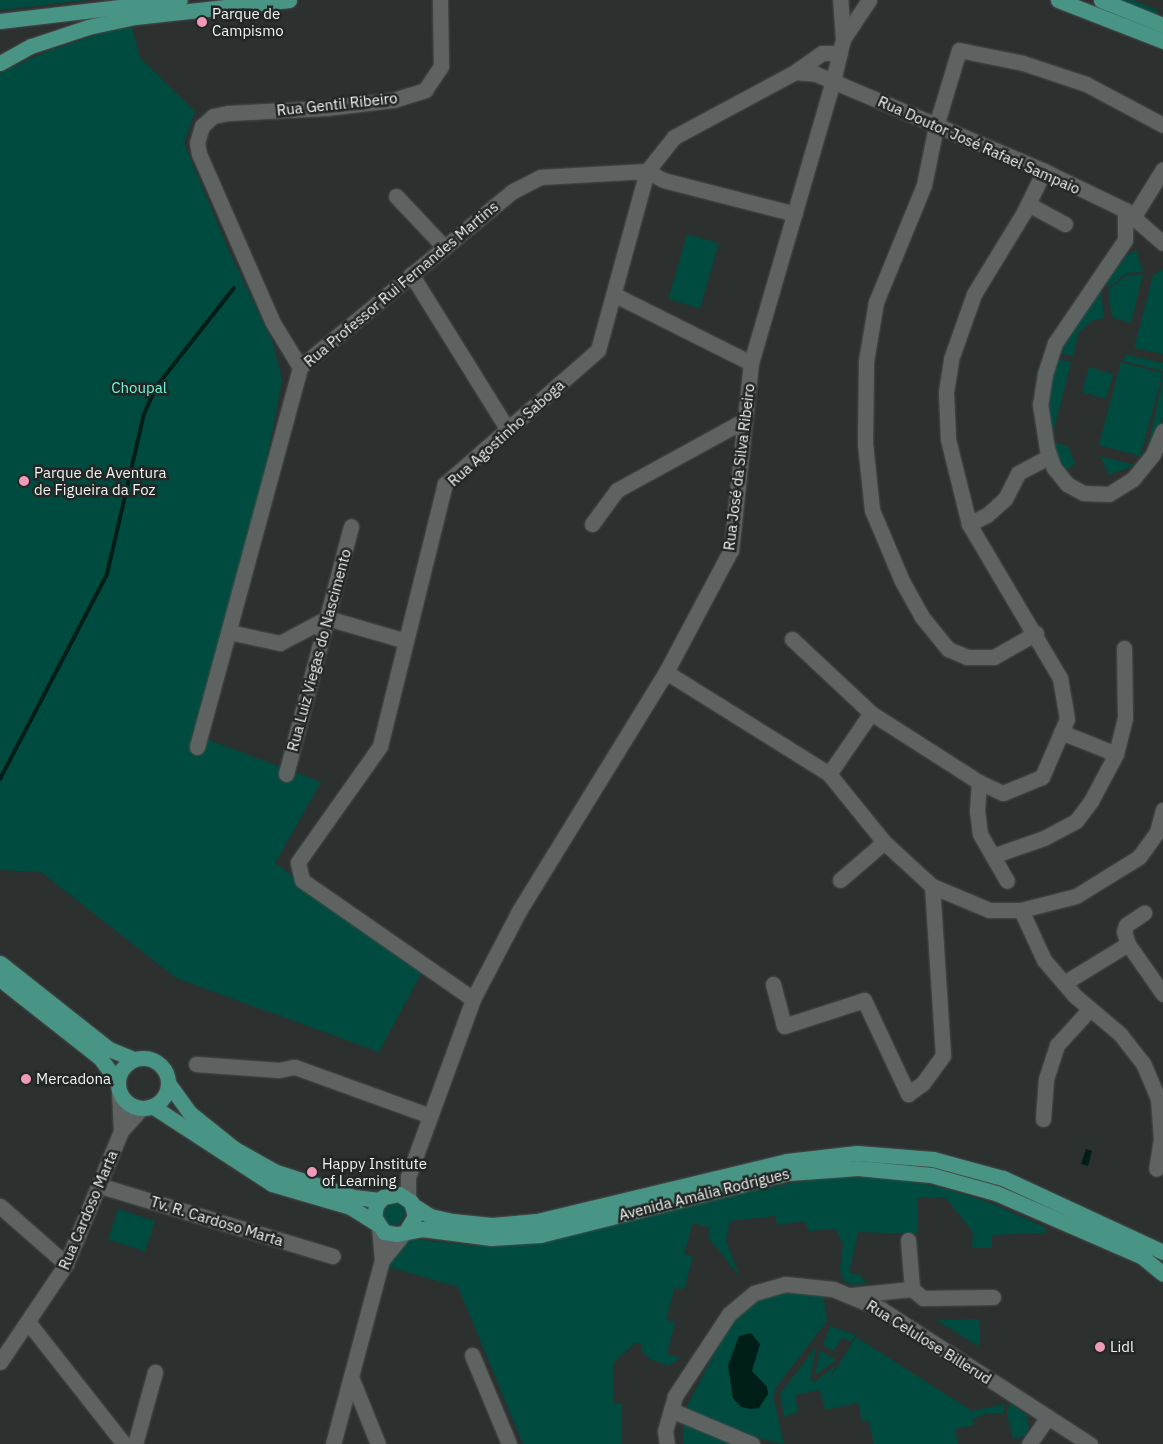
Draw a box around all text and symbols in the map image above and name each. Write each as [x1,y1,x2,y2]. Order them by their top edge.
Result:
place label: Parque de Campismo [212,4,284,39]
marker: Parque de Campismo [196,16,208,28]
street label: Rua Gentil Ribeiro [276,89,398,119]
street label: Rua Doutor José Rafael Sampaio [875,92,1083,198]
street label: Rua Professor Rui Fernandes Martins [300,197,502,371]
street label: Rua Agostinho Saboga [444,376,568,490]
park label: Choupal [111,379,167,397]
street label: Rua José da Silva Ribeiro [720,382,758,552]
place label: Parque de Aventura de Figueira da Foz [34,463,166,498]
marker: Parque de Aventura de Figueira da Foz [18,475,30,487]
street label: Rua Luiz Viegas do Nascimento [283,547,355,753]
place label: Mercadona [36,1070,111,1088]
marker: Mercadona [20,1073,32,1085]
street label: Rua Cardoso Marta [55,1148,121,1272]
place label: Happy Institute of Learning [322,1154,427,1189]
street label: Avenida Amália Rodrigues [617,1164,791,1224]
marker: Happy Institute of Learning [306,1166,318,1178]
street label: Tv. R. Cardoso Marta [149,1192,285,1250]
street label: Rua Celulose Billerud [863,1296,995,1388]
place label: Lidl [1110,1338,1134,1356]
marker: Lidl [1094,1341,1106,1353]

